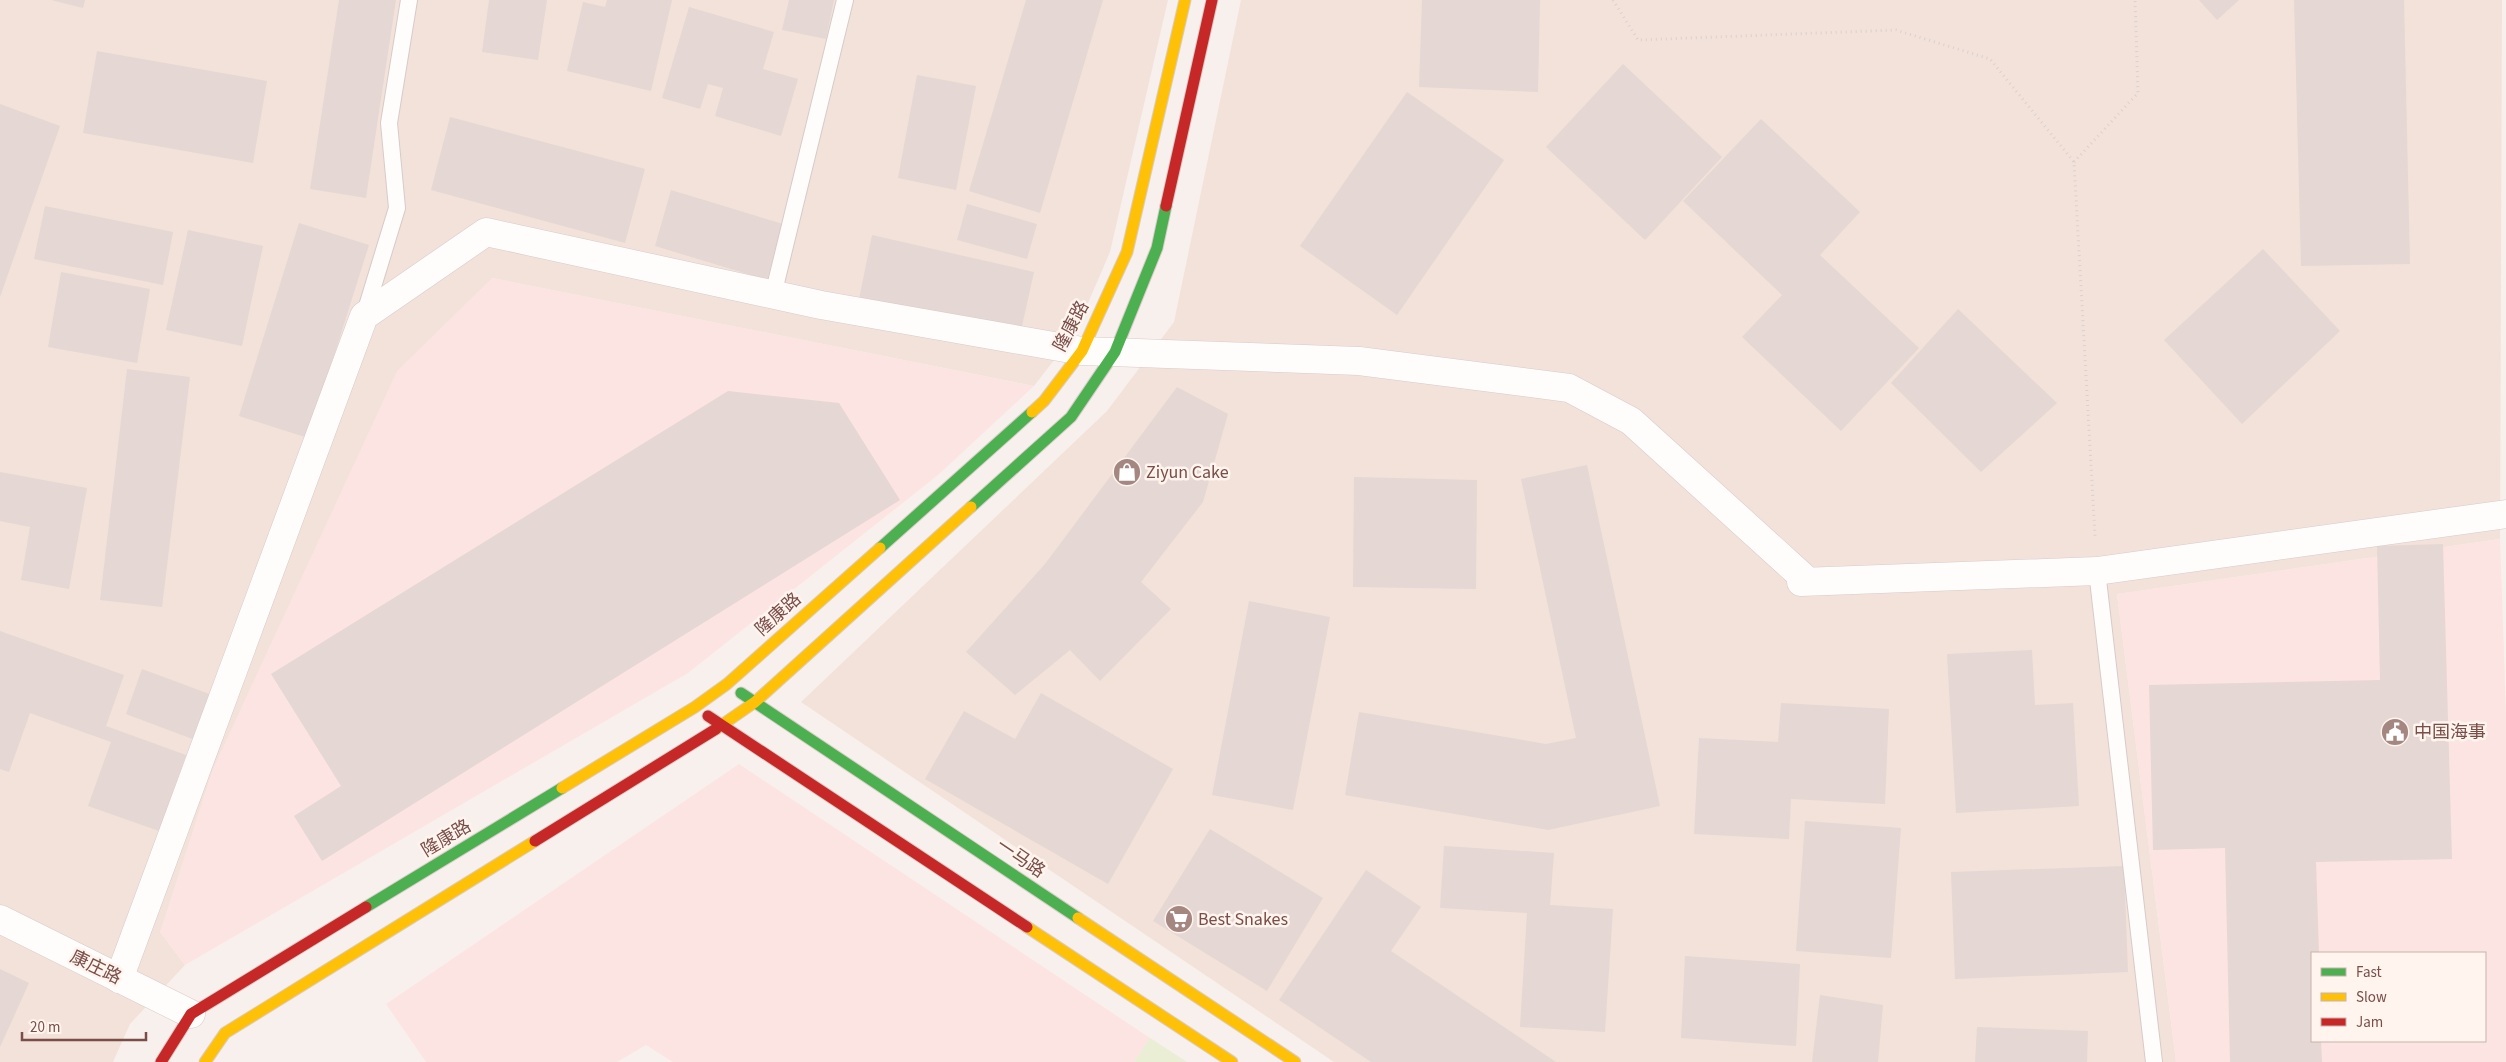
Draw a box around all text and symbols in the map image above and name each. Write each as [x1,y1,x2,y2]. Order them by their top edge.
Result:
street label: 隆康路 [1048,297,1095,356]
shop icon: Ziyun Cake [1112,457,1142,487]
place label: Ziyun Cake [1146,460,1229,485]
street label: 隆康路 [750,587,807,642]
public building icon: 中国海事 [2380,717,2410,747]
place label: 中国海事 [2414,720,2486,745]
street label: 隆康路 [417,814,476,863]
street label: 一马路 [991,833,1050,884]
supermarket icon: Best Snakes [1164,904,1194,934]
place label: Best Snakes [1198,907,1288,932]
street label: 康庄路 [66,944,126,991]
legend [2311,952,2486,1042]
text: Fast [2356,962,2382,983]
text: Slow [2356,987,2387,1008]
scale bar [22,1010,146,1042]
text: Jam [2356,1012,2383,1033]
text: 20 m [30,1017,60,1038]

